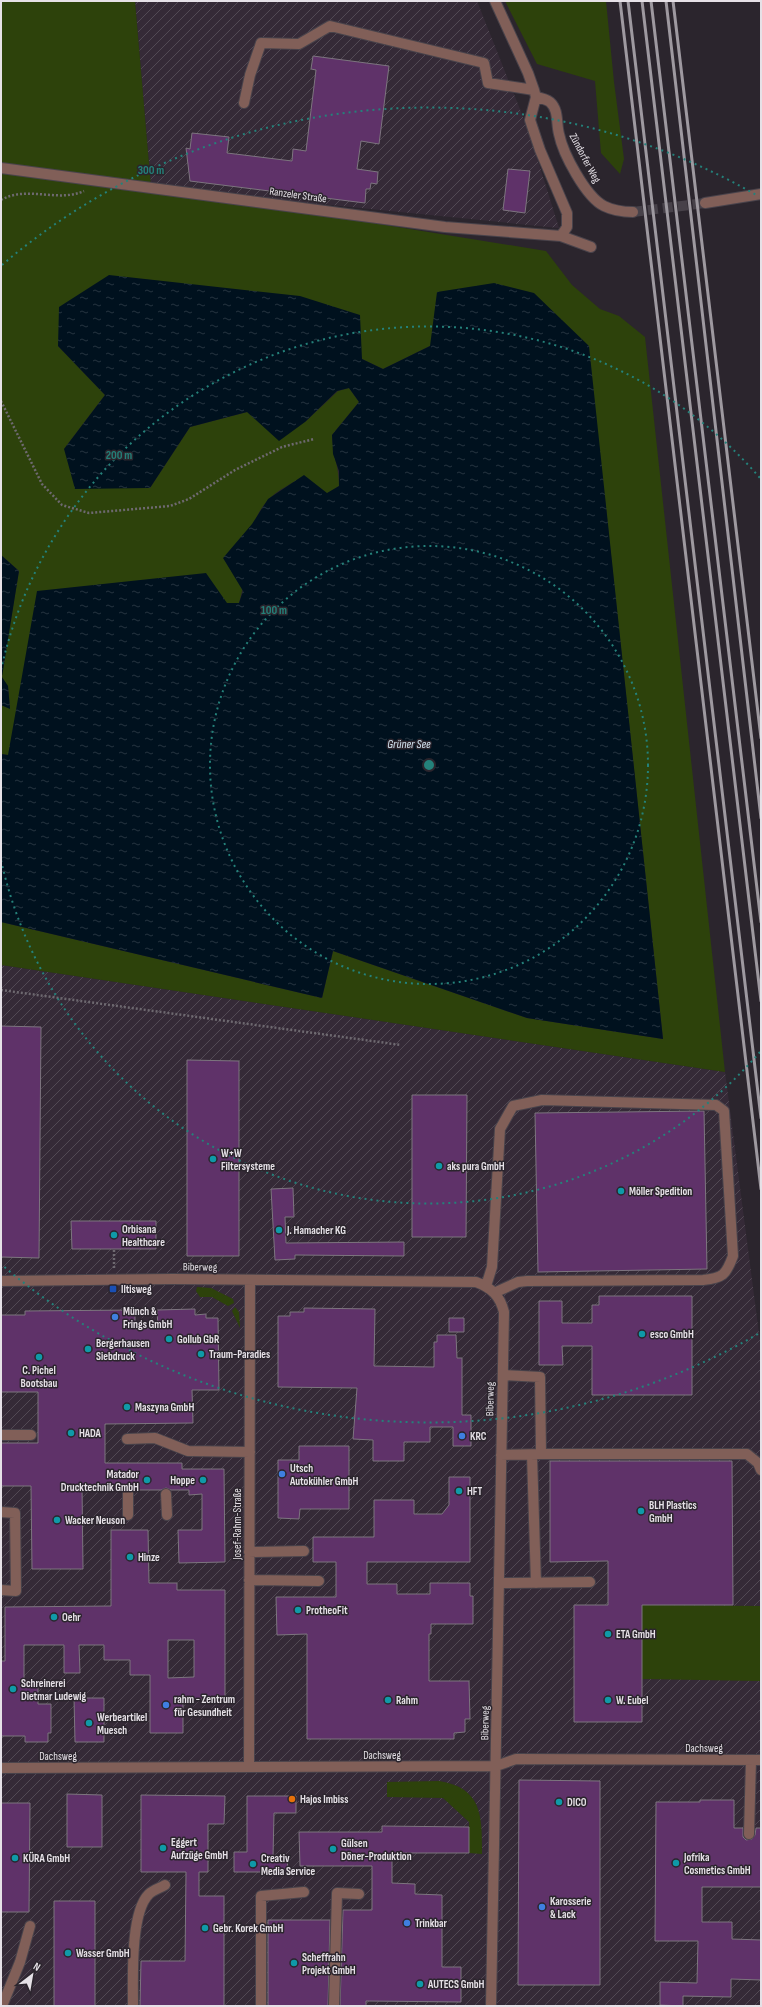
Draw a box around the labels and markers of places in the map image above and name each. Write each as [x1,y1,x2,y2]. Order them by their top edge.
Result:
centre of rings [422,758,436,772]
place label: W+W Filtersysteme [221,1147,275,1173]
marker: W+W Filtersysteme [208,1154,218,1164]
place label: aks pura GmbH [447,1160,505,1173]
marker: aks pura GmbH [434,1161,444,1171]
place label: Möller Spedition [629,1185,692,1198]
marker: Möller Spedition [616,1186,626,1196]
place label: Orbisana Healthcare [122,1223,165,1249]
place label: J. Hamacher KG [286,1224,346,1237]
marker: J. Hamacher KG [274,1225,284,1235]
marker: Orbisana Healthcare [109,1230,119,1240]
place label: Iltisweg [121,1283,152,1296]
marker: Iltisweg [108,1284,118,1294]
place label: Münch & Frings GmbH [123,1305,172,1331]
marker: Münch & Frings GmbH [110,1312,120,1322]
place label: esco GmbH [650,1328,694,1341]
marker: esco GmbH [637,1329,647,1339]
place label: Gollub GbR [177,1333,220,1346]
marker: Gollub GbR [164,1334,174,1344]
place label: Bergerhausen Siebdruck [96,1337,150,1363]
marker: Bergerhausen Siebdruck [83,1344,93,1354]
place label: Traum-Paradies [209,1348,270,1361]
marker: Traum-Paradies [196,1349,206,1359]
marker: C. Pichel Bootsbau [34,1352,44,1362]
place label: C. Pichel Bootsbau [21,1364,58,1390]
place label: Maszyna GmbH [135,1401,194,1414]
marker: Maszyna GmbH [122,1402,132,1412]
place label: HADA [79,1427,102,1440]
marker: HADA [66,1428,76,1438]
place label: KRC [470,1430,487,1443]
marker: KRC [457,1431,467,1441]
place label: Utsch Autokühler GmbH [289,1462,359,1488]
place label: Matador Drucktechnik GmbH [61,1468,140,1494]
marker: Utsch Autokühler GmbH [277,1469,287,1479]
place label: Hoppe [170,1474,195,1487]
marker: Matador Drucktechnik GmbH [142,1475,152,1485]
marker: Hoppe [198,1475,208,1485]
place label: HFT [467,1485,483,1498]
marker: HFT [454,1486,464,1496]
place label: BLH Plastics GmbH [649,1499,697,1525]
marker: BLH Plastics GmbH [636,1506,646,1516]
place label: Wacker Neuson [65,1514,125,1527]
marker: Wacker Neuson [52,1515,62,1525]
place label: Hinze [138,1551,160,1564]
marker: Hinze [125,1552,135,1562]
place label: ProtheoFit [306,1604,348,1617]
marker: ProtheoFit [293,1605,303,1615]
place label: Oehr [62,1611,81,1624]
marker: Oehr [49,1612,59,1622]
place label: ETA GmbH [616,1628,656,1641]
marker: ETA GmbH [603,1629,613,1639]
place label: Schreinerei Dietmar Ludewig [21,1677,87,1703]
marker: Schreinerei Dietmar Ludewig [8,1684,18,1694]
place label: rahm - Zentrum für Gesundheit [174,1693,235,1719]
place label: Rahm [396,1694,418,1707]
place label: W. Eubel [616,1694,649,1707]
marker: Rahm [383,1695,393,1705]
marker: W. Eubel [603,1695,613,1705]
marker: rahm - Zentrum für Gesundheit [161,1700,171,1710]
place label: Werbeartikel Muesch [97,1711,147,1737]
marker: Werbeartikel Muesch [84,1718,94,1728]
place label: Hajos Imbiss [300,1793,348,1806]
marker: Hajos Imbiss [287,1794,297,1804]
place label: DICO [567,1796,587,1809]
marker: DICO [554,1797,564,1807]
place label: Eggert Aufzüge GmbH [170,1836,228,1862]
place label: Gülsen Döner-Produktion [341,1837,412,1863]
marker: Eggert Aufzüge GmbH [158,1843,168,1853]
marker: Gülsen Döner-Produktion [328,1844,338,1854]
place label: KÜRA GmbH [23,1851,70,1865]
place label: Jofrika Cosmetics GmbH [683,1851,751,1877]
place label: Creativ Media Service [261,1852,316,1878]
marker: KÜRA GmbH [10,1853,20,1863]
marker: Jofrika Cosmetics GmbH [671,1858,681,1868]
marker: Creativ Media Service [248,1859,258,1869]
place label: Karosserie & Lack [550,1895,592,1921]
marker: Karosserie & Lack [537,1902,547,1912]
place label: Trinkbar [415,1917,448,1930]
marker: Trinkbar [402,1918,412,1928]
place label: Gebr. Korek GmbH [213,1922,283,1935]
marker: Gebr. Korek GmbH [200,1923,210,1933]
place label: Wasser GmbH [76,1947,130,1960]
marker: Wasser GmbH [63,1948,73,1958]
place label: Scheffrahn Projekt GmbH [302,1951,356,1977]
marker: Scheffrahn Projekt GmbH [289,1958,299,1968]
place label: AUTECS GmbH [427,1978,484,1991]
marker: AUTECS GmbH [415,1979,425,1989]

